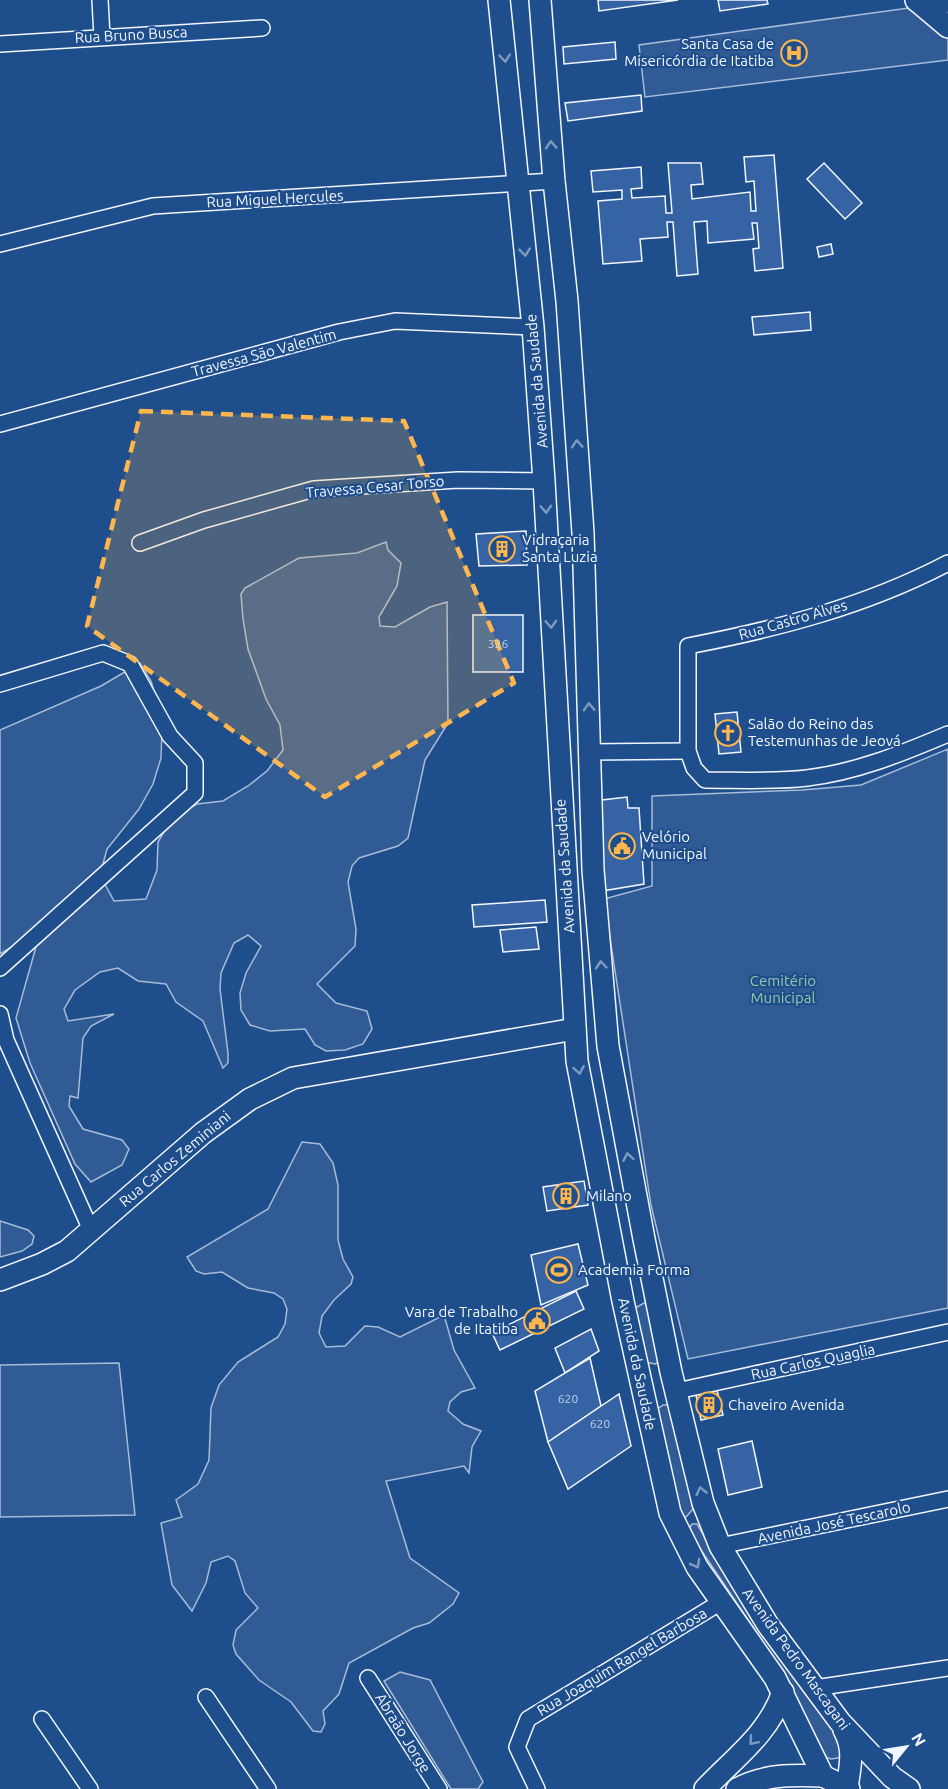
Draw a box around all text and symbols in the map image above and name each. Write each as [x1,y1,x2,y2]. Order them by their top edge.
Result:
street label: Rua Bruno Busca [74,23,188,46]
place label: Santa Casa de Misericórdia de Itatiba [624,35,774,69]
hospital icon: Santa Casa de Misericórdia de Itatiba [779,38,809,68]
one-way arrow [498,54,510,63]
one-way arrow [545,141,558,150]
street label: Rua Miguel Hercules [206,186,344,211]
one-way arrow [518,248,530,257]
street label: Avenida da Saudade [522,313,551,449]
street label: Travessa São Valentim [190,325,338,380]
one-way arrow [571,440,584,449]
street label: Travessa Cesar Torso [305,472,445,501]
one-way arrow [539,505,552,514]
place label: Vidraçaria Santa Luzia [522,531,598,565]
building icon: Vidraçaria Santa Luzia [487,534,517,564]
street label: Rua Castro Alves [737,596,849,643]
one-way arrow [545,620,558,629]
house number: 326 [488,637,508,650]
one-way arrow [582,702,595,711]
place label: Salão do Reino das Testemunhas de Jeová [748,715,901,749]
church icon: Salão do Reino das Testemunhas de Jeová [713,718,743,748]
street label: Avenida da Saudade [551,798,578,934]
place label: Velório Municipal [642,828,707,862]
public building icon: Velório Municipal [607,831,637,861]
one-way arrow [595,960,608,969]
park label: Cemitério Municipal [750,972,816,1006]
one-way arrow [572,1064,585,1074]
street label: Rua Carlos Zeminiani [116,1107,234,1210]
one-way arrow [622,1153,635,1163]
building icon: Milano [551,1181,581,1211]
place label: Milano [586,1187,632,1204]
sports icon: Academia Forma [544,1255,574,1285]
place label: Academia Forma [578,1261,690,1278]
street label: Avenida da Saudade [615,1296,660,1432]
place label: Vara de Trabalho de Itatiba [405,1303,518,1337]
public building icon: Vara de Trabalho de Itatiba [522,1306,552,1336]
street label: Rua Carlos Quaglia [749,1340,876,1383]
building icon: Chaveiro Avenida [694,1390,724,1420]
house number: 620 [558,1392,578,1405]
place label: Chaveiro Avenida [728,1396,844,1413]
house number: 620 [590,1417,610,1430]
one-way arrow [695,1487,708,1497]
street label: Avenida José Tescarolo [756,1498,912,1547]
one-way arrow [689,1558,700,1568]
street label: Avenida Pedro Mascagani [739,1584,854,1733]
street label: Rua Joaquim Rangel Barbosa [534,1604,710,1719]
street label: Abraão Jorge [372,1690,435,1776]
north arrow [876,1717,936,1777]
text: N [908,1730,930,1749]
one-way arrow [749,1734,760,1745]

